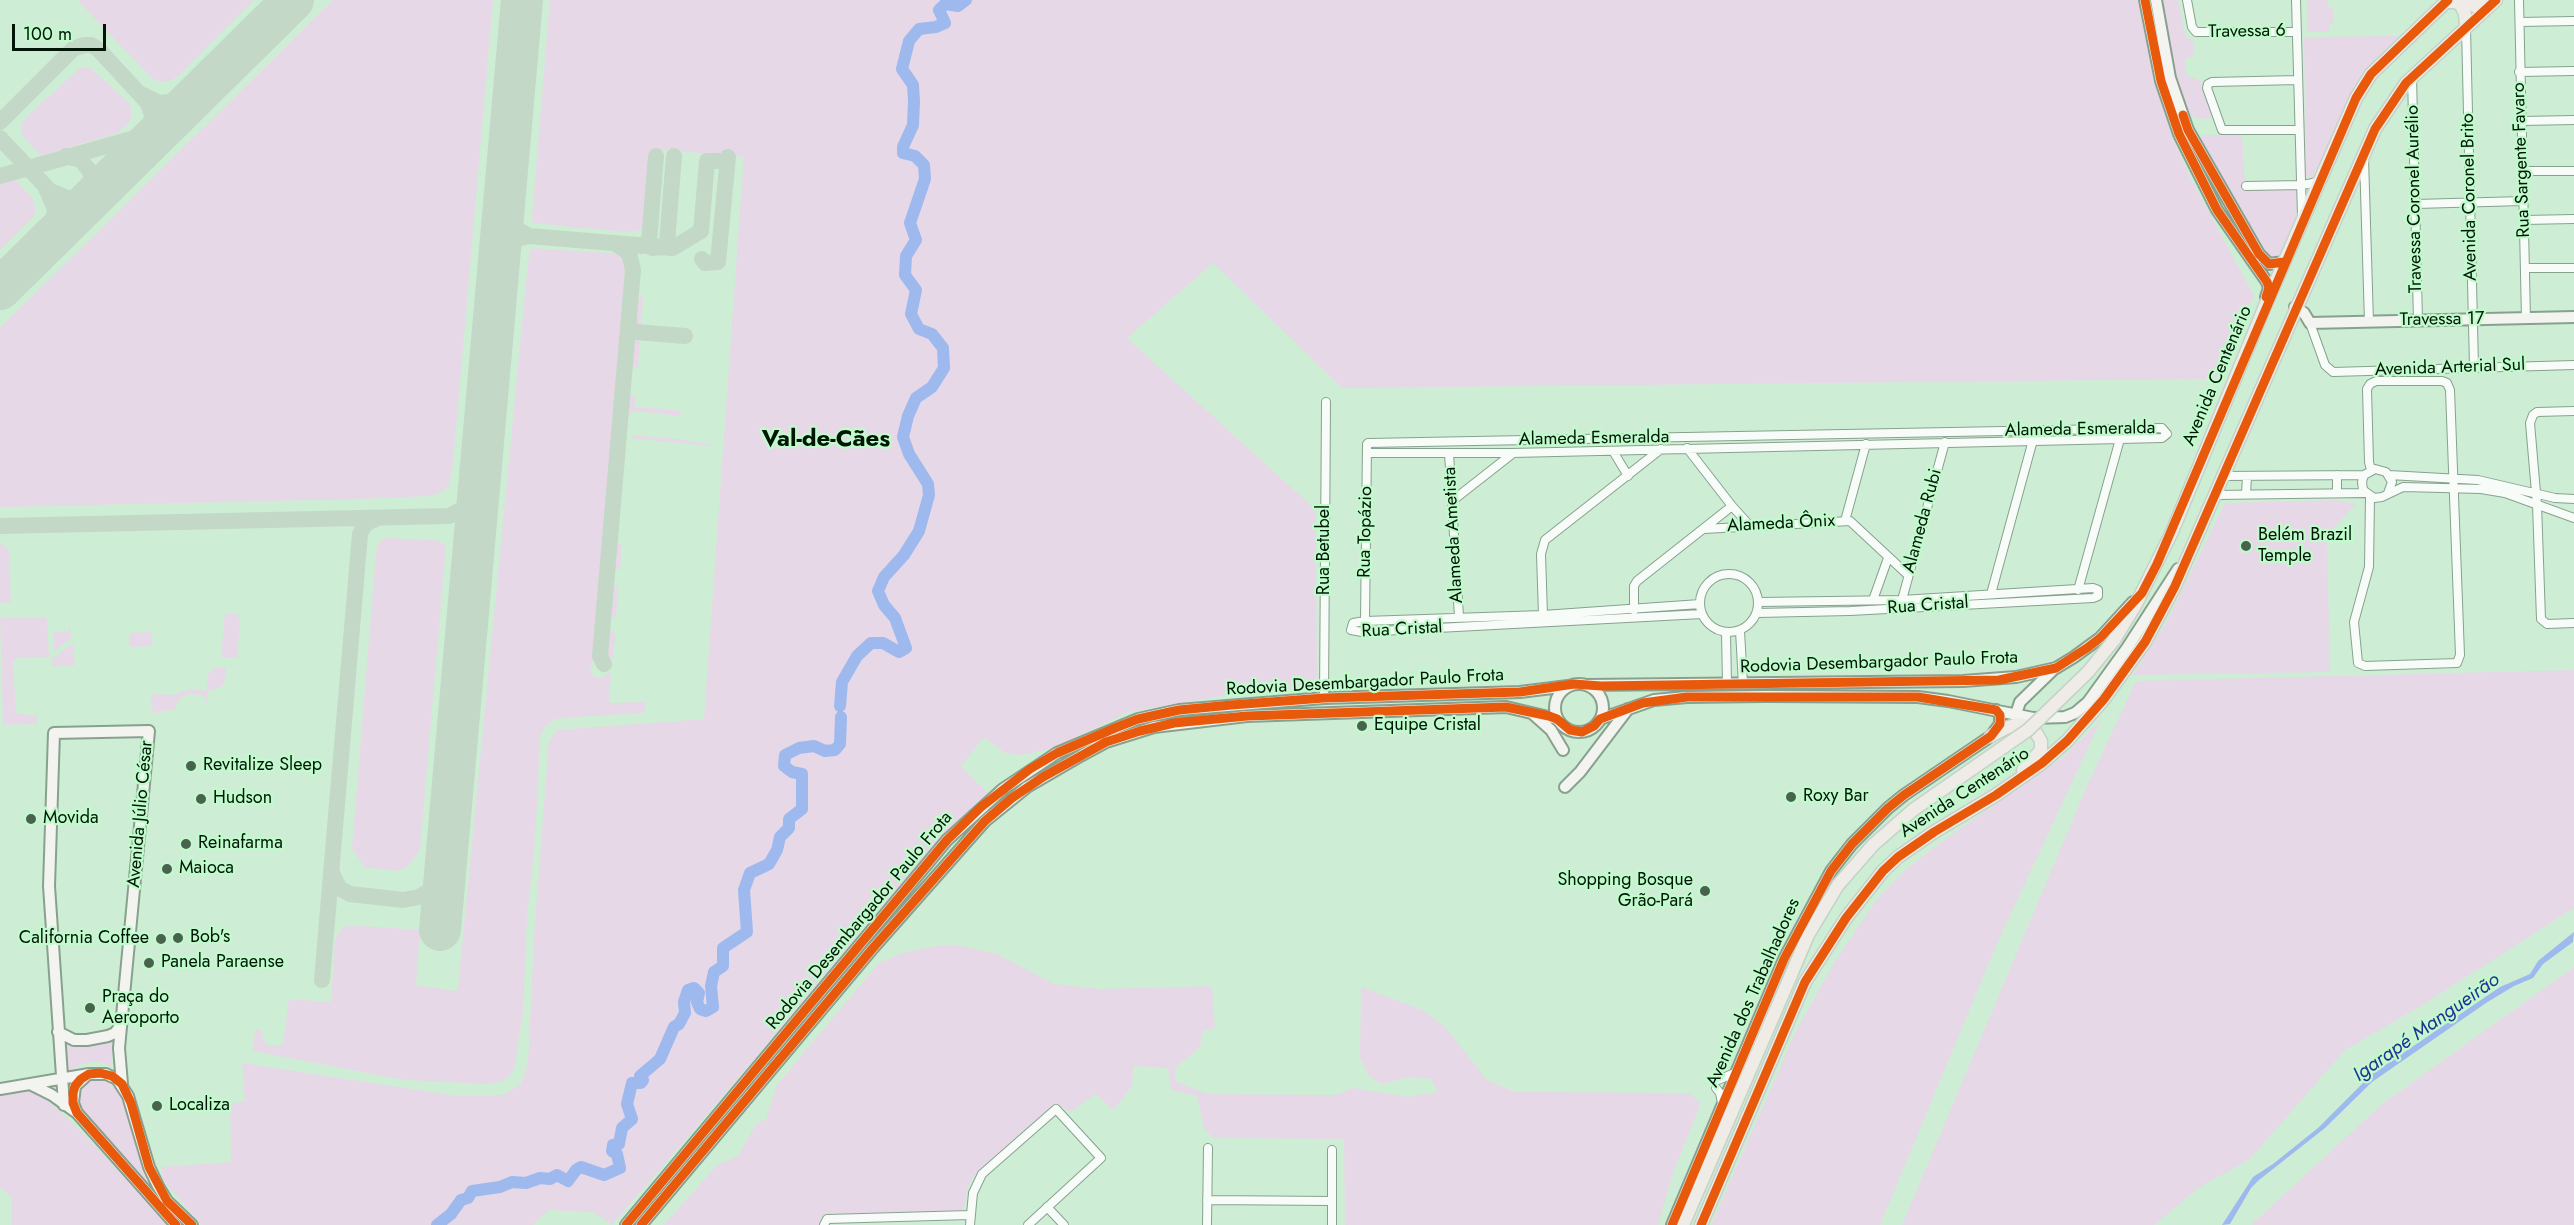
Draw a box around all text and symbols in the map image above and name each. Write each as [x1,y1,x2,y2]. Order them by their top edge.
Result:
scale bar [15,12,110,50]
text: 100 m [23,21,72,47]
street label: Travessa 6 [2208,21,2286,43]
street label: Rua Sargente Favaro [2508,82,2536,238]
street label: Travessa Coronel Aurélio [2403,105,2427,293]
street label: Avenida Coronel Brito [2458,113,2482,281]
street label: Avenida Centenário [2179,303,2257,449]
street label: Travessa 17 [2399,308,2485,332]
street label: Avenida Arterial Sul [2374,355,2526,381]
street label: Alameda Esmeralda [2004,418,2156,442]
district label: Val-de-Cães [762,426,890,454]
street label: Alameda Esmeralda [1518,427,1670,451]
street label: Alameda Ametista [1440,466,1468,604]
street label: Alameda Rubi [1899,467,1947,575]
street label: Rua Topázio [1354,486,1378,578]
street label: Rua Betubel [1314,505,1336,595]
street label: Alameda Ônix [1726,510,1836,538]
place label: Belém Brazil Temple [2258,525,2352,568]
marker: Belém Brazil Temple [2239,539,2253,553]
street label: Rua Cristal [1887,592,1969,620]
street label: Rua Cristal [1361,617,1443,643]
street label: Rodovia Desembargador Paulo Frota [1740,647,2018,679]
street label: Rodovia Desembargador Paulo Frota [1226,665,1504,701]
place label: Equipe Cristal [1374,715,1481,737]
marker: Equipe Cristal [1355,719,1369,733]
street label: Avenida Júlio César [124,739,158,889]
street label: Avenida Centenário [1896,743,2034,843]
place label: Revitalize Sleep [203,755,322,777]
marker: Revitalize Sleep [184,759,198,773]
place label: Roxy Bar [1803,786,1869,808]
place label: Hudson [213,788,272,810]
marker: Roxy Bar [1784,790,1798,804]
marker: Hudson [194,792,208,806]
place label: Movida [43,808,99,830]
street label: Rodovia Desembargador Paulo Frota [762,808,958,1034]
marker: Movida [24,812,38,826]
place label: Reinafarma [198,833,283,855]
marker: Reinafarma [179,837,193,851]
place label: Maioca [179,858,234,880]
marker: Maioca [160,862,174,876]
place label: Shopping Bosque Grão-Pará [1557,870,1693,912]
marker: Shopping Bosque Grão-Pará [1698,884,1712,898]
street label: Avenida dos Trabalhadores [1703,895,1805,1091]
place label: Bob's [190,927,230,949]
place label: California Coffee [19,928,149,950]
marker: Bob's [171,931,185,945]
marker: California Coffee [154,932,168,946]
place label: Panela Paraense [161,952,284,974]
marker: Panela Paraense [142,956,156,970]
water label: Igarapé Mangueirão [2349,968,2505,1088]
place label: Praça do Aeroporto [102,987,179,1030]
marker: Praça do Aeroporto [83,1001,97,1015]
place label: Localiza [169,1095,230,1117]
marker: Localiza [150,1099,164,1113]

